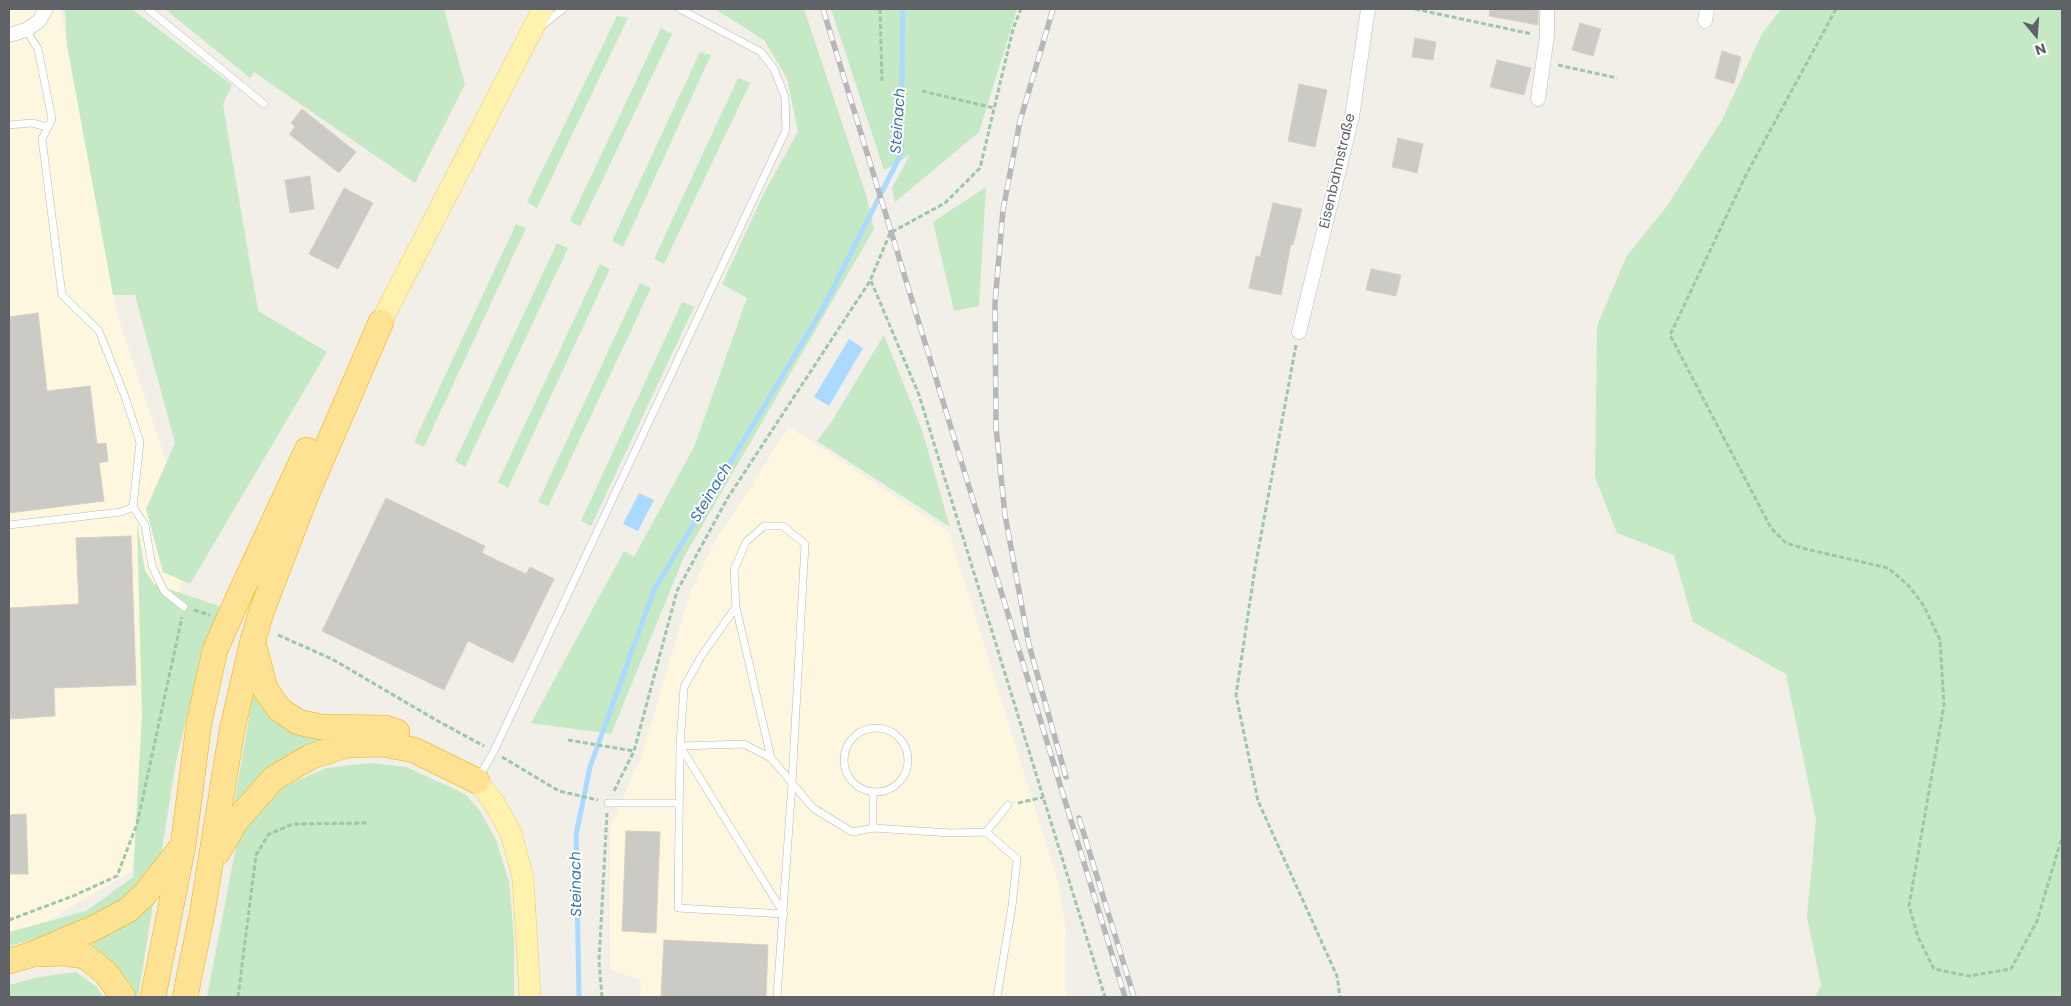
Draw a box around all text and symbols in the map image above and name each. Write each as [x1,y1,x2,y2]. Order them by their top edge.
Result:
north arrow [2011,10,2061,60]
text: N [2033,38,2049,60]
water label: Steinach [888,88,910,154]
street label: Eisenbahnstraße [1317,112,1359,230]
water label: Steinach [687,460,737,526]
water label: Steinach [567,851,587,917]

